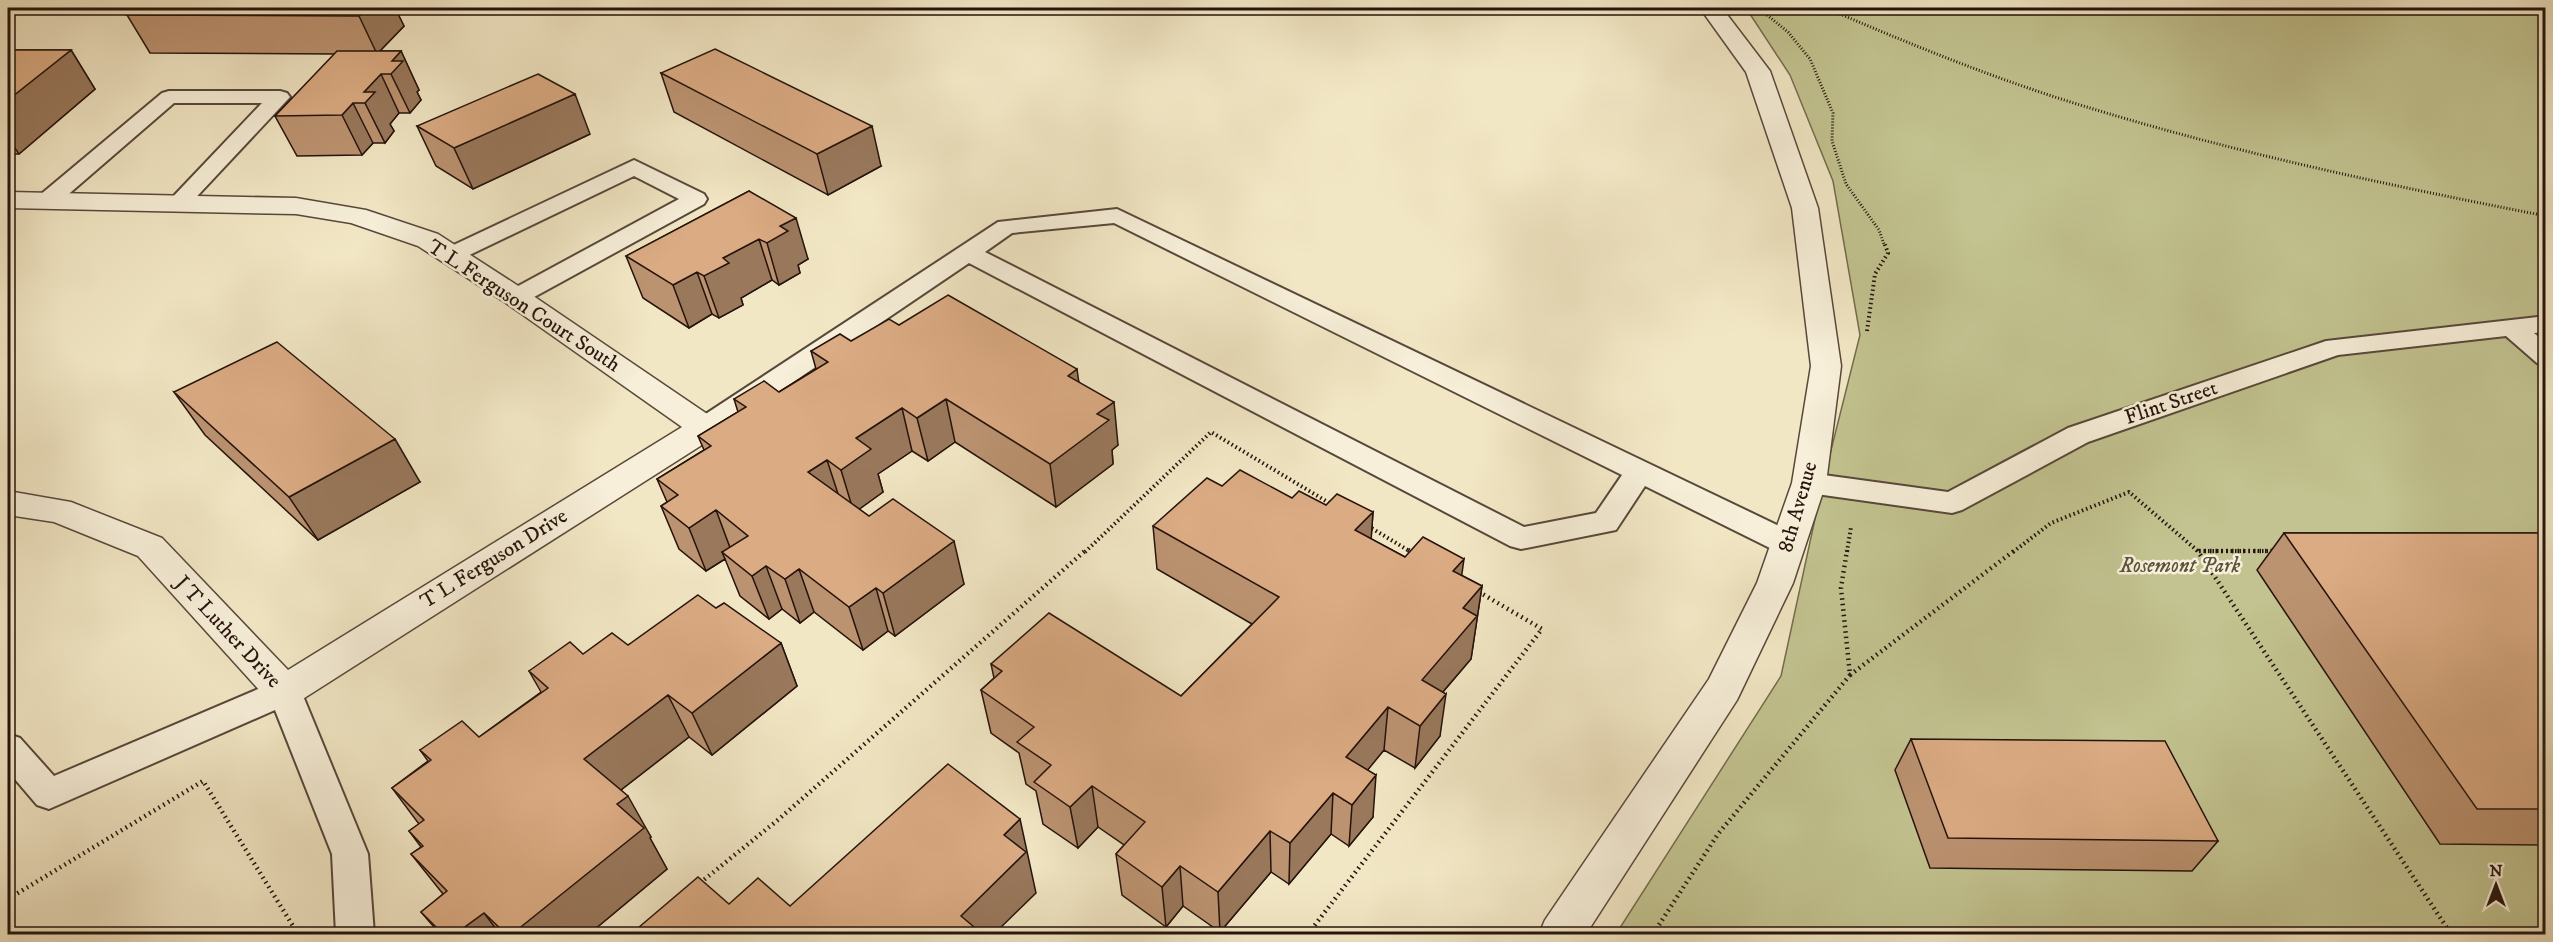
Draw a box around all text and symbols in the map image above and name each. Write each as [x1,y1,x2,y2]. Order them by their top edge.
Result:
street label: T L Ferguson Court South [423,234,625,378]
street label: Flint Street [2121,375,2221,431]
street label: 8th Avenue [1773,458,1823,555]
street label: T L Ferguson Drive [416,503,573,615]
park label: Rosemont Park [2119,553,2240,579]
street label: J T Luther Drive [168,569,287,694]
north arrow [2466,855,2526,915]
text: N [2489,861,2503,881]

